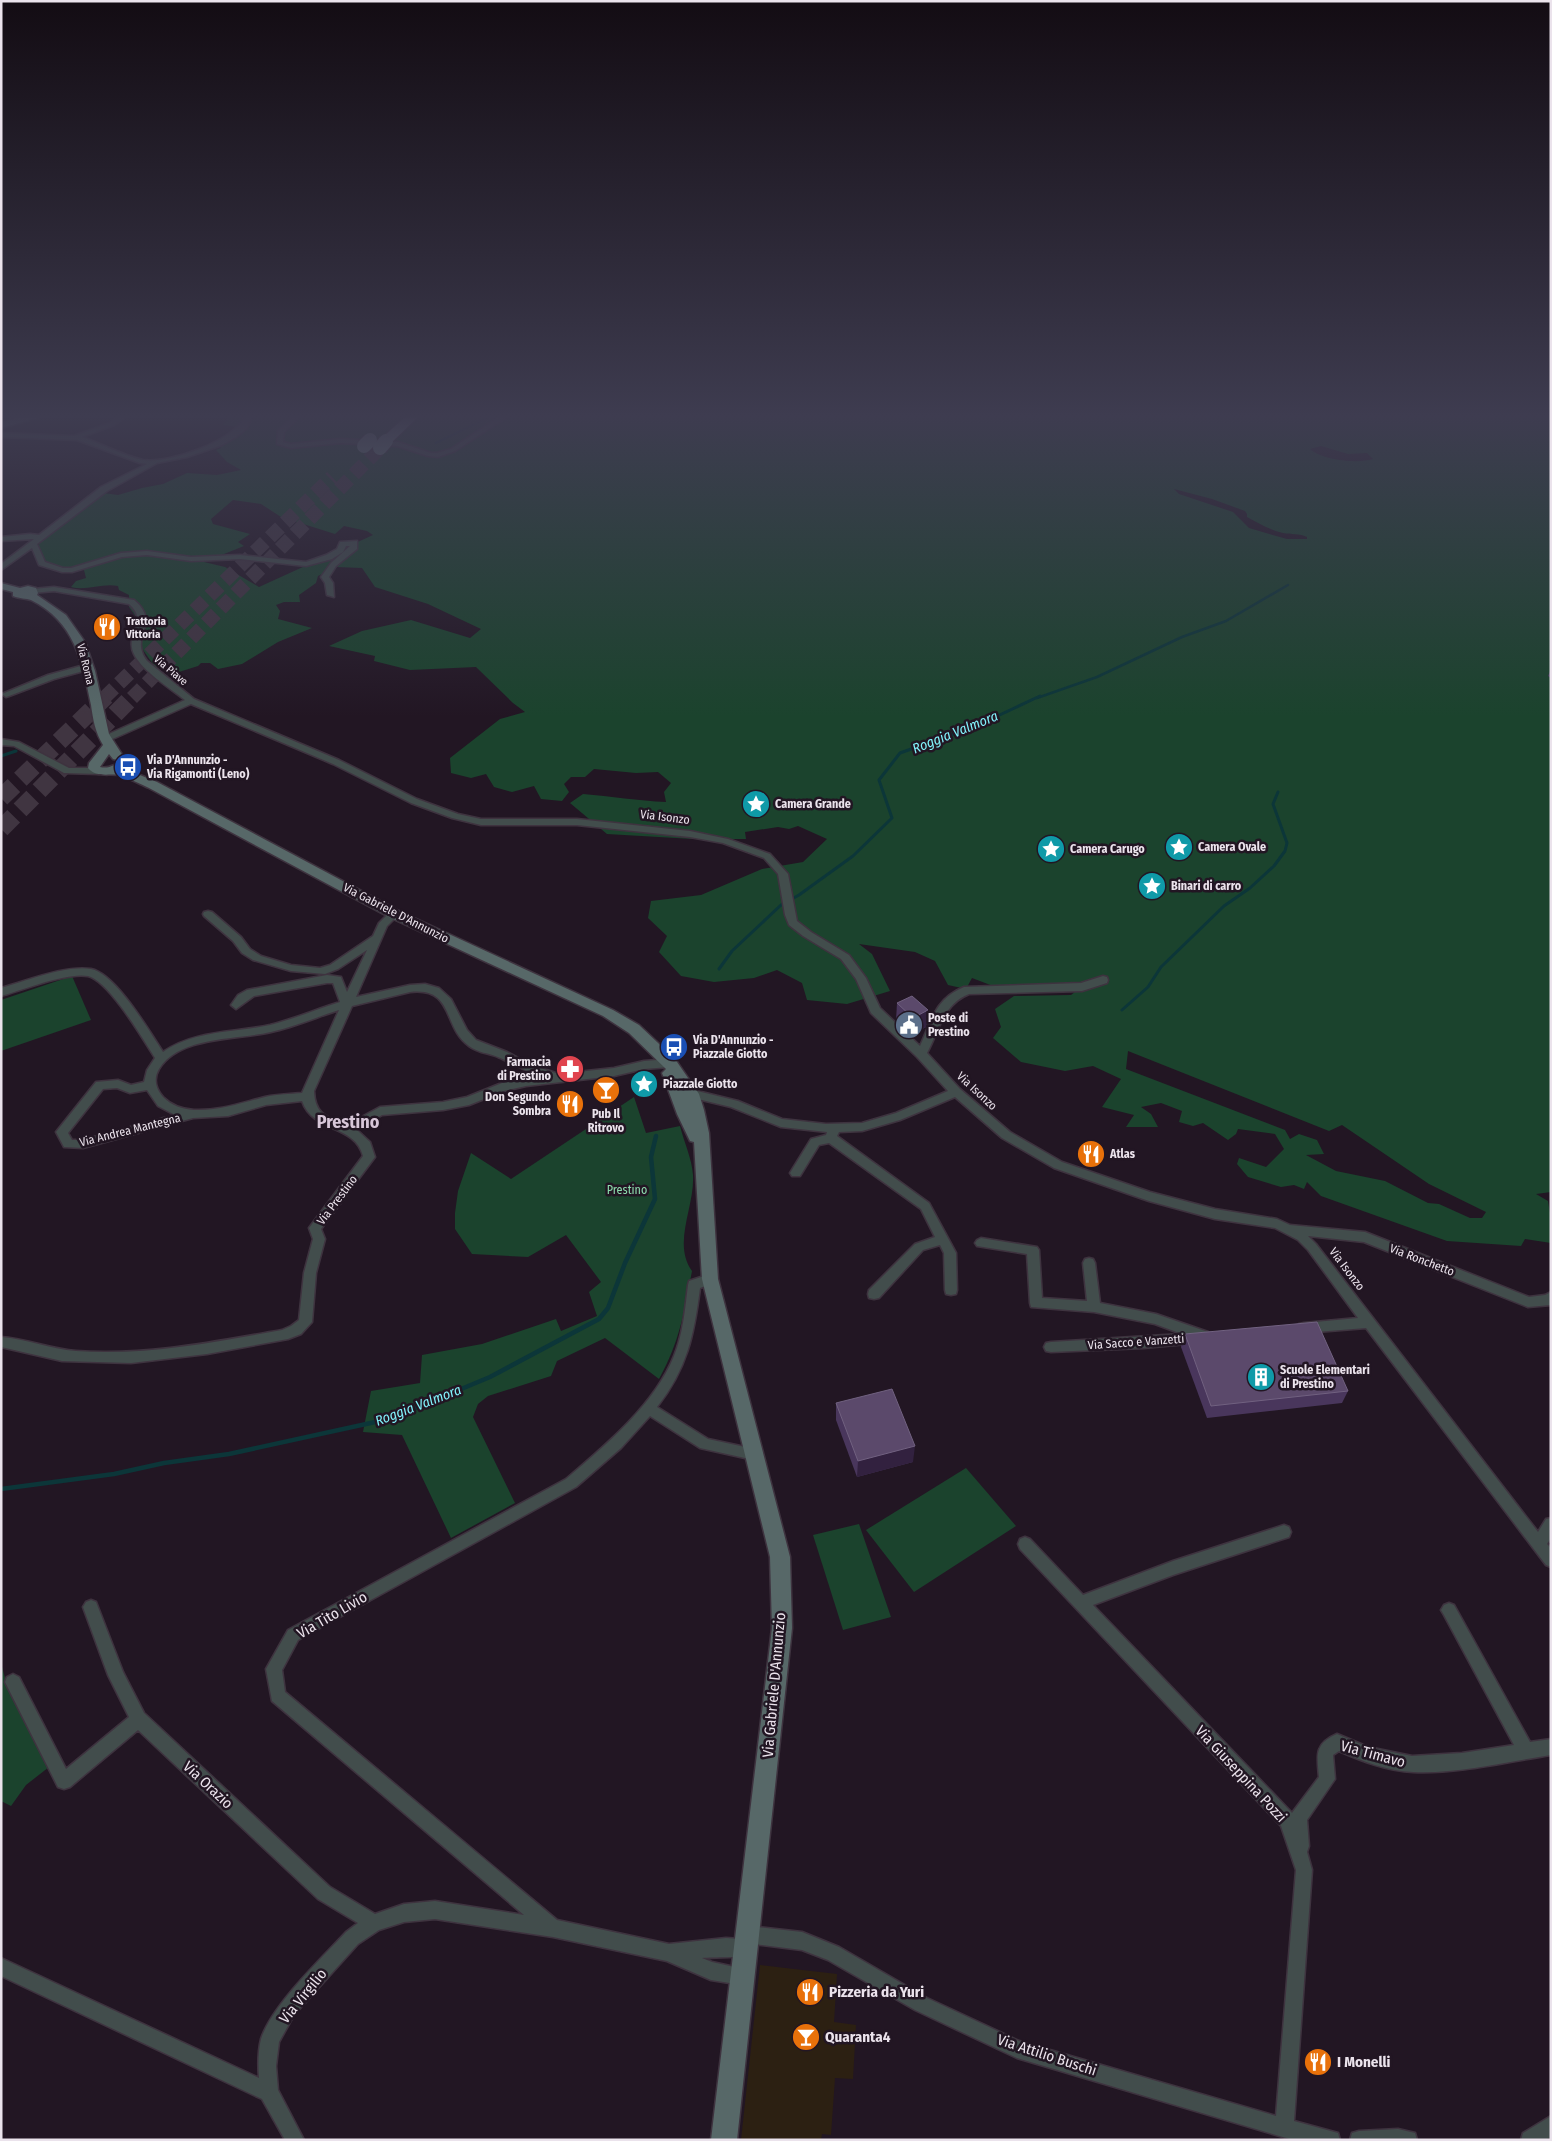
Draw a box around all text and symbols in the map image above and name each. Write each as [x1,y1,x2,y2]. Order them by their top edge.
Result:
restaurant icon: Trattoria Vittoria [92,612,122,642]
place label: Trattoria Vittoria [125,615,167,641]
street label: Via Roma [74,642,97,686]
street label: Via Piave [151,652,190,688]
water label: Roggia Valmora [910,708,1000,757]
bus stop icon: Via D'Annunzio - Via Rigamonti (Leno) [113,752,143,782]
place label: Via D'Annunzio - Via Rigamonti (Leno) [146,753,250,781]
place icon: Camera Grande [741,789,771,819]
place label: Camera Grande [775,797,851,811]
street label: Via Isonzo [639,807,691,827]
place icon: Camera Ovale [1164,832,1194,862]
place icon: Camera Carugo [1036,834,1066,864]
place label: Camera Ovale [1198,840,1266,854]
place label: Camera Carugo [1070,842,1145,856]
place icon: Binari di carro [1137,871,1167,901]
place label: Binari di carro [1171,879,1242,893]
street label: Via Gabriele D'Annunzio [341,880,451,946]
public building icon: Poste di Prestino [894,1010,924,1040]
place label: Poste di Prestino [928,1011,970,1039]
bus stop icon: Via D'Annunzio - Piazzale Giotto [659,1032,689,1062]
place label: Via D'Annunzio - Piazzale Giotto [692,1033,774,1061]
pharmacy icon: Farmacia di Prestino [555,1054,585,1084]
place label: Farmacia di Prestino [497,1055,552,1083]
place icon: Piazzale Giotto [629,1069,659,1099]
street label: Via Isonzo [954,1069,1000,1113]
bar icon: Pub Il Ritrovo [591,1075,621,1105]
place label: Piazzale Giotto [663,1077,738,1091]
restaurant icon: Don Segundo Sombra [555,1089,585,1119]
place label: Don Segundo Sombra [485,1090,552,1118]
place label: Pub Il Ritrovo [588,1107,625,1135]
street label: Via Andrea Mantegna [78,1111,182,1149]
district label: Prestino [317,1111,380,1133]
restaurant icon: Atlas [1076,1139,1106,1169]
place label: Atlas [1109,1147,1136,1161]
street label: Via Prestino [314,1172,360,1228]
park label: Prestino [607,1183,647,1197]
street label: Via Ronchetto [1388,1241,1456,1279]
street label: Via Isonzo [1326,1245,1368,1293]
street label: Via Sacco e Vanzetti [1087,1332,1185,1352]
building icon: Scuole Elementari di Prestino [1246,1362,1276,1392]
place label: Scuole Elementari di Prestino [1280,1363,1370,1391]
water label: Roggia Valmora [373,1381,464,1430]
street label: Via Tito Livio [294,1588,370,1642]
street label: Via Gabriele D'Annunzio [759,1611,789,1758]
street label: Via Giuseppina Pozzi [1192,1722,1290,1826]
street label: Via Timavo [1339,1737,1407,1771]
street label: Via Orazio [179,1757,237,1813]
street label: Via Virgilio [275,1965,331,2027]
restaurant icon: Pizzeria da Yuri [795,1977,825,2007]
place label: Pizzeria da Yuri [829,1983,924,2001]
bar icon: Quaranta4 [791,2022,821,2052]
place label: Quaranta4 [825,2028,891,2046]
street label: Via Attilio Buschi [995,2030,1099,2080]
restaurant icon: I Monelli [1303,2047,1333,2077]
place label: I Monelli [1337,2053,1391,2071]

